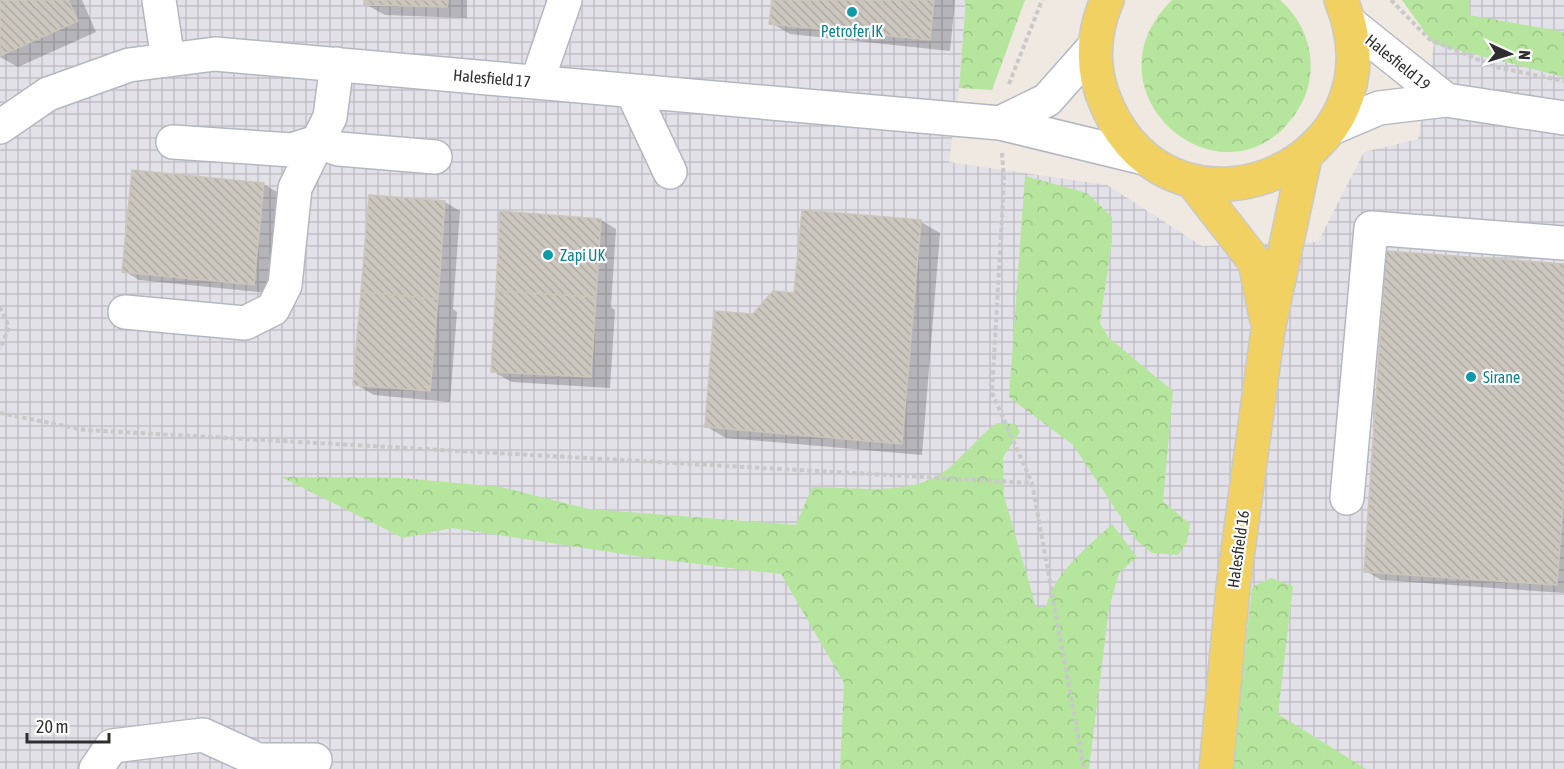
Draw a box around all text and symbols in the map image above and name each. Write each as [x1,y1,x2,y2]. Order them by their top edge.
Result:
marker: Petrofer IK [845,5,859,19]
place label: Petrofer IK [821,22,883,40]
north arrow [1480,24,1540,84]
street label: Halesfield 19 [1362,30,1434,94]
text: N [1516,50,1534,60]
street label: Halesfield 17 [452,66,532,90]
place label: Zapi UK [560,246,606,265]
marker: Zapi UK [541,248,555,262]
place label: Sirane [1483,368,1520,386]
marker: Sirane [1464,370,1478,384]
street label: Halesfield 16 [1224,509,1252,589]
scale bar [27,706,110,744]
text: 20 m [36,716,68,737]

